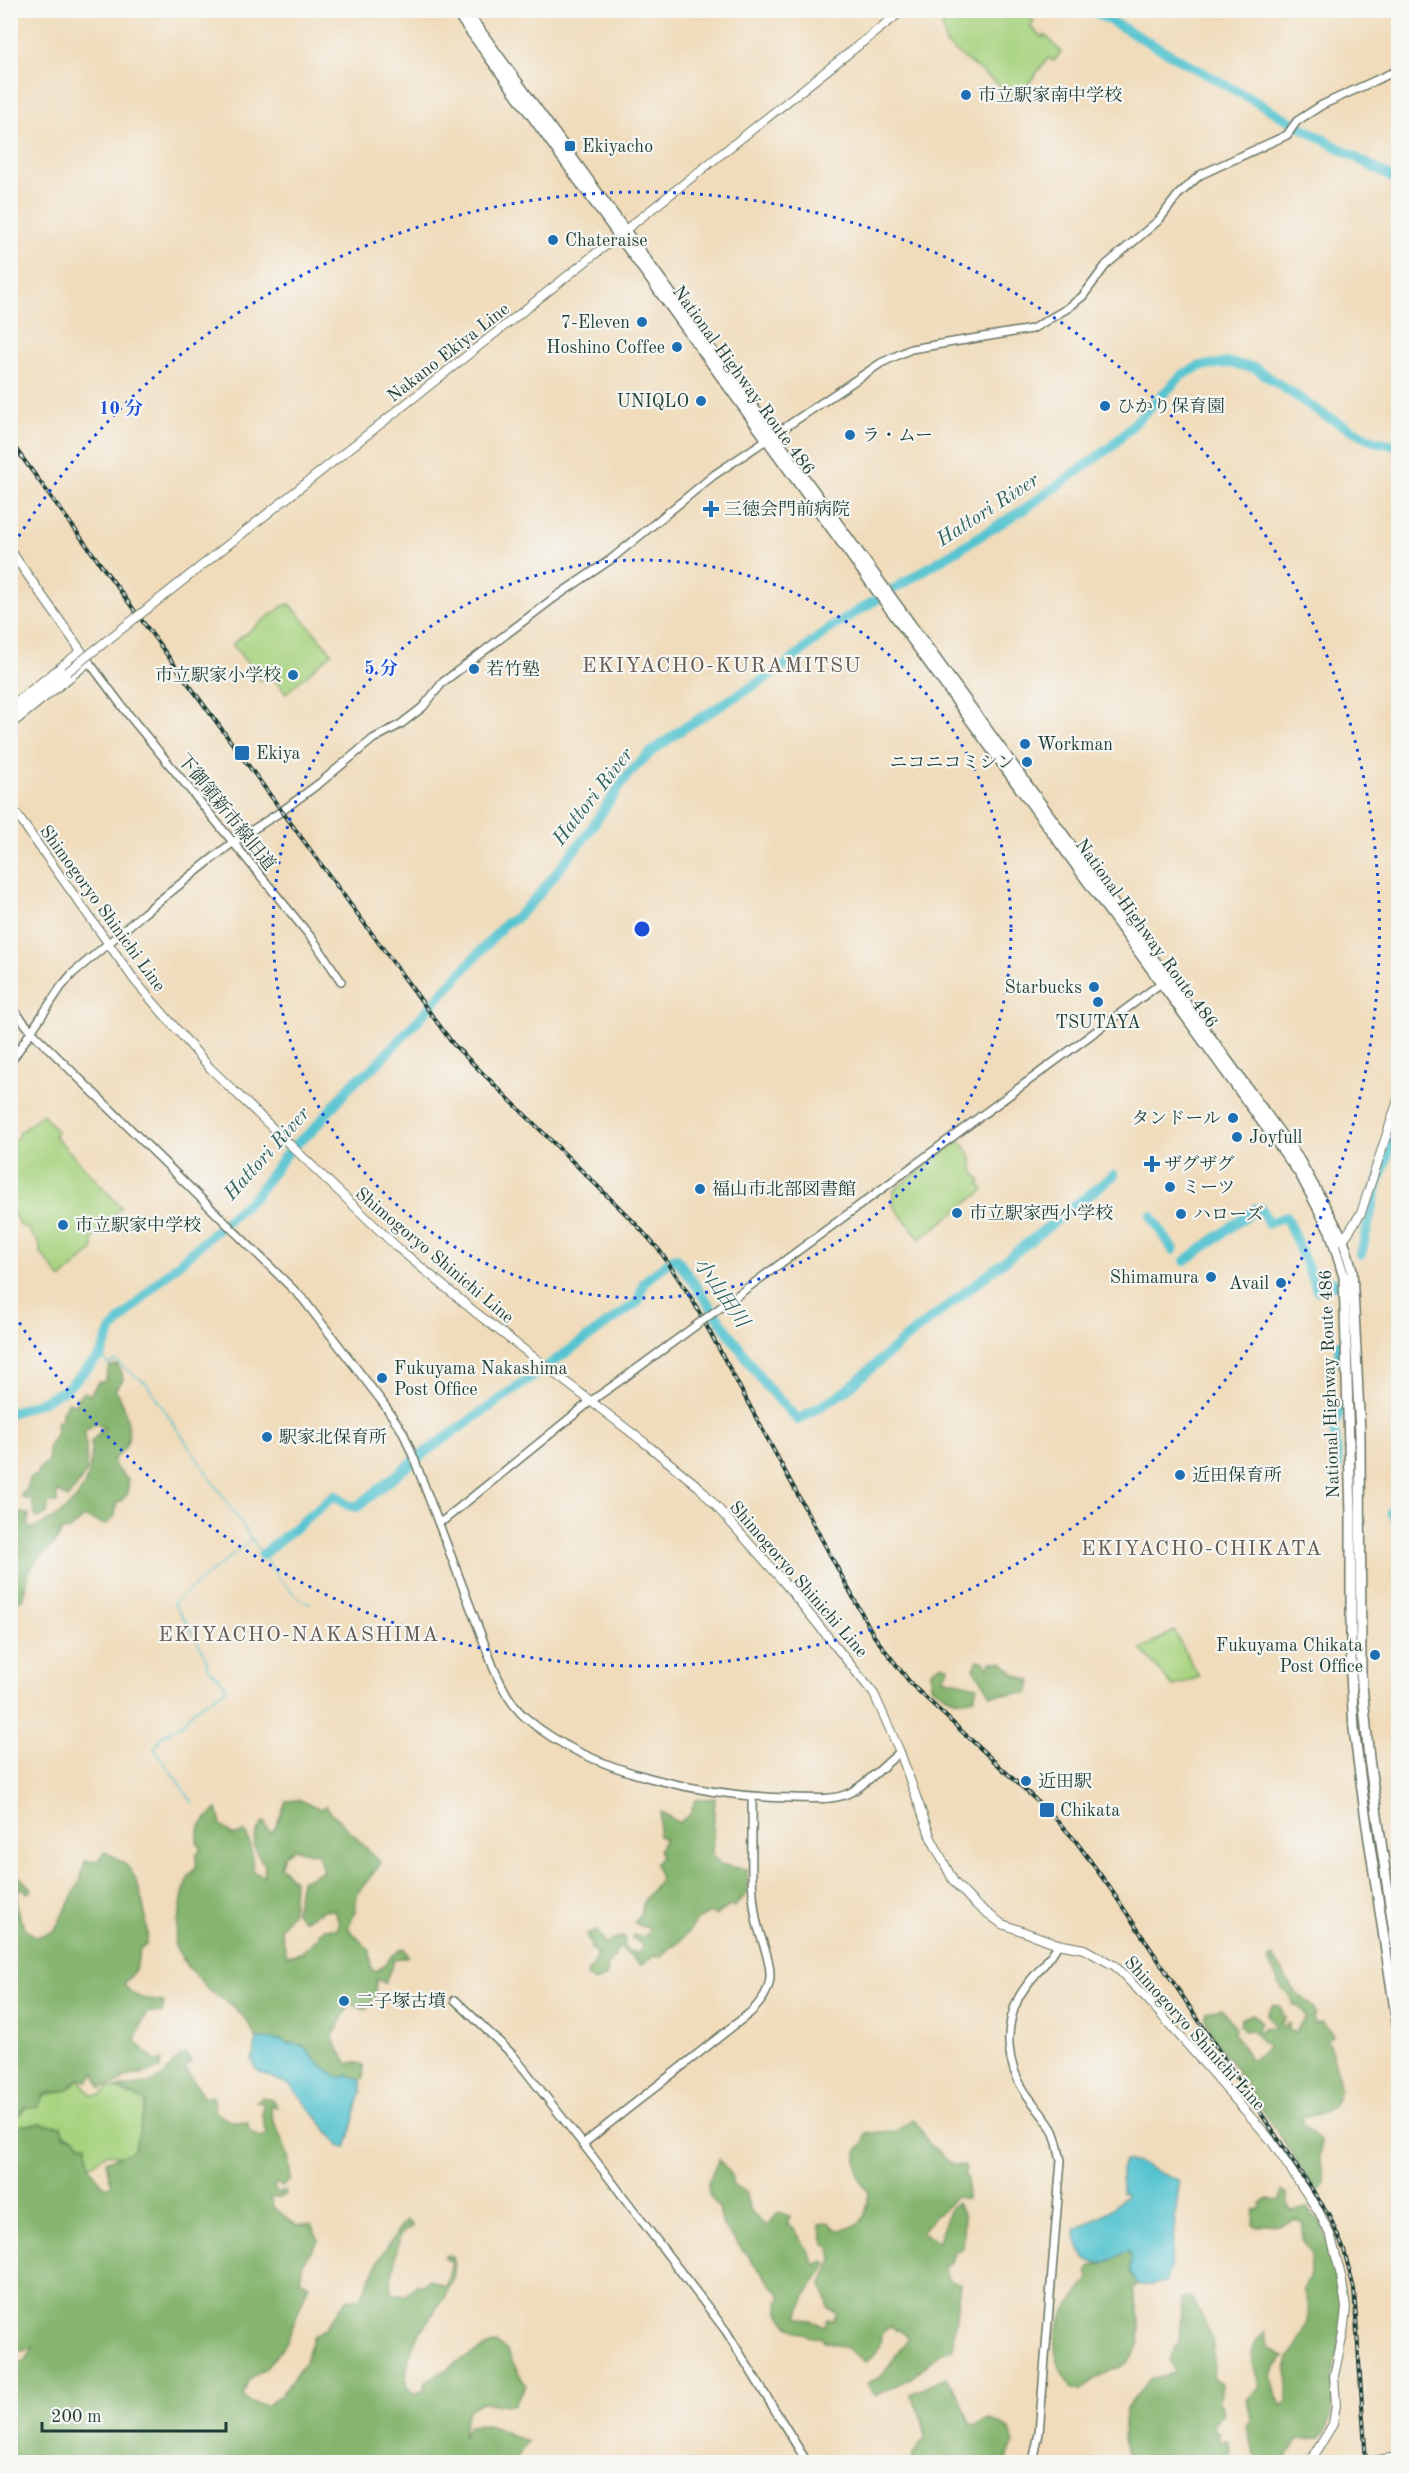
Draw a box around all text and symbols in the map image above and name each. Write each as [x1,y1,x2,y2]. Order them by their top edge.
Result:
place label: 市立駅家南中学校 [978,85,1122,105]
marker: 市立駅家南中学校 [959,88,973,102]
place label: Ekiyacho [582,138,653,156]
marker: Ekiyacho [563,139,577,153]
place label: Chateraise [565,232,648,250]
marker: Chateraise [546,233,560,247]
street label: National Highway Route 486 [669,283,818,478]
street label: Nakano Ekiya Line [384,300,513,406]
place label: 7-Eleven [561,314,630,332]
marker: 7-Eleven [635,315,649,329]
place label: Hoshino Coffee [546,339,665,357]
marker: Hoshino Coffee [670,340,684,354]
place label: UNIQLO [617,393,689,411]
marker: UNIQLO [694,394,708,408]
place label: ひかり保育園 [1117,396,1225,416]
text: 10 分 [99,398,143,418]
marker: ひかり保育園 [1098,399,1112,413]
place label: ラ・ムー [862,427,933,445]
marker: ラ・ムー [843,428,857,442]
water label: Hattori River [933,470,1043,551]
place label: 三徳会門前病院 [724,499,850,519]
marker: 三徳会門前病院 [702,500,720,518]
district label: EKIYACHO-KURAMITSU [582,656,862,677]
text: 5 分 [364,658,398,678]
place label: 若竹塾 [486,659,540,679]
marker: 若竹塾 [467,662,481,676]
place label: 市立駅家小学校 [155,665,281,685]
marker: 市立駅家小学校 [286,668,300,682]
place label: Workman [1037,736,1113,754]
marker: Workman [1018,737,1032,751]
marker: Ekiya [233,744,251,762]
place label: Ekiya [256,745,301,763]
water label: Hattori River [549,745,638,850]
street label: 下御領新市線旧道 [174,750,280,874]
place label: ニコニコミシン [889,754,1015,772]
marker: ニコニコミシン [1020,755,1034,769]
street label: Shimogoryo Shinichi Line [36,822,168,995]
street label: National Highway Route 486 [1072,836,1221,1031]
centre of rings [632,919,652,939]
place label: Starbucks [1004,979,1082,997]
marker: Starbucks [1087,980,1101,994]
marker: TSUTAYA [1091,995,1105,1009]
place label: TSUTAYA [1055,1014,1141,1032]
water label: Hattori River [220,1104,314,1205]
place label: タンドール [1131,1110,1221,1128]
marker: タンドール [1226,1111,1240,1125]
place label: Joyfull [1249,1129,1303,1147]
marker: Joyfull [1230,1130,1244,1144]
place label: ザグザグ [1164,1155,1235,1174]
marker: ザグザグ [1145,1157,1159,1171]
place label: 福山市北部図書館 [712,1179,856,1199]
place label: ミーツ [1182,1179,1235,1197]
marker: ミーツ [1163,1180,1177,1194]
marker: 福山市北部図書館 [693,1182,707,1196]
street label: Shimogoryo Shinichi Line [352,1184,517,1327]
place label: 市立駅家西小学校 [969,1203,1113,1223]
place label: ハローズ [1193,1205,1264,1224]
marker: 市立駅家西小学校 [950,1206,964,1220]
marker: ハローズ [1174,1207,1188,1221]
place label: 市立駅家中学校 [75,1215,201,1235]
marker: 市立駅家中学校 [56,1218,70,1232]
water label: 小山田川 [689,1253,754,1333]
place label: Shimamura [1110,1269,1199,1287]
street label: National Highway Route 486 [1317,1269,1343,1499]
marker: Shimamura [1204,1270,1218,1284]
place label: Avail [1229,1275,1269,1293]
marker: Avail [1274,1276,1288,1290]
place label: Fukuyama Nakashima Post Office [394,1360,568,1399]
marker: Fukuyama Nakashima Post Office [375,1371,389,1385]
place label: 駅家北保育所 [279,1427,387,1447]
marker: 駅家北保育所 [260,1430,274,1444]
place label: 近田保育所 [1192,1465,1282,1485]
marker: 近田保育所 [1173,1468,1187,1482]
street label: Shimogoryo Shinichi Line [726,1498,871,1661]
district label: EKIYACHO-CHIKATA [1081,1539,1323,1560]
district label: EKIYACHO-NAKASHIMA [158,1625,440,1646]
place label: Fukuyama Chikata Post Office [1216,1637,1363,1676]
marker: Fukuyama Chikata Post Office [1368,1648,1382,1662]
place label: 近田駅 [1038,1771,1092,1791]
marker: 近田駅 [1019,1774,1033,1788]
marker: Chikata [1038,1801,1056,1819]
place label: Chikata [1060,1802,1120,1820]
street label: Shimogoryo Shinichi Line [1120,1953,1268,2114]
place label: 二子塚古墳 [356,1991,446,2011]
marker: 二子塚古墳 [337,1994,351,2008]
scale bar [42,2395,226,2433]
text: 200 m [51,2408,102,2426]

